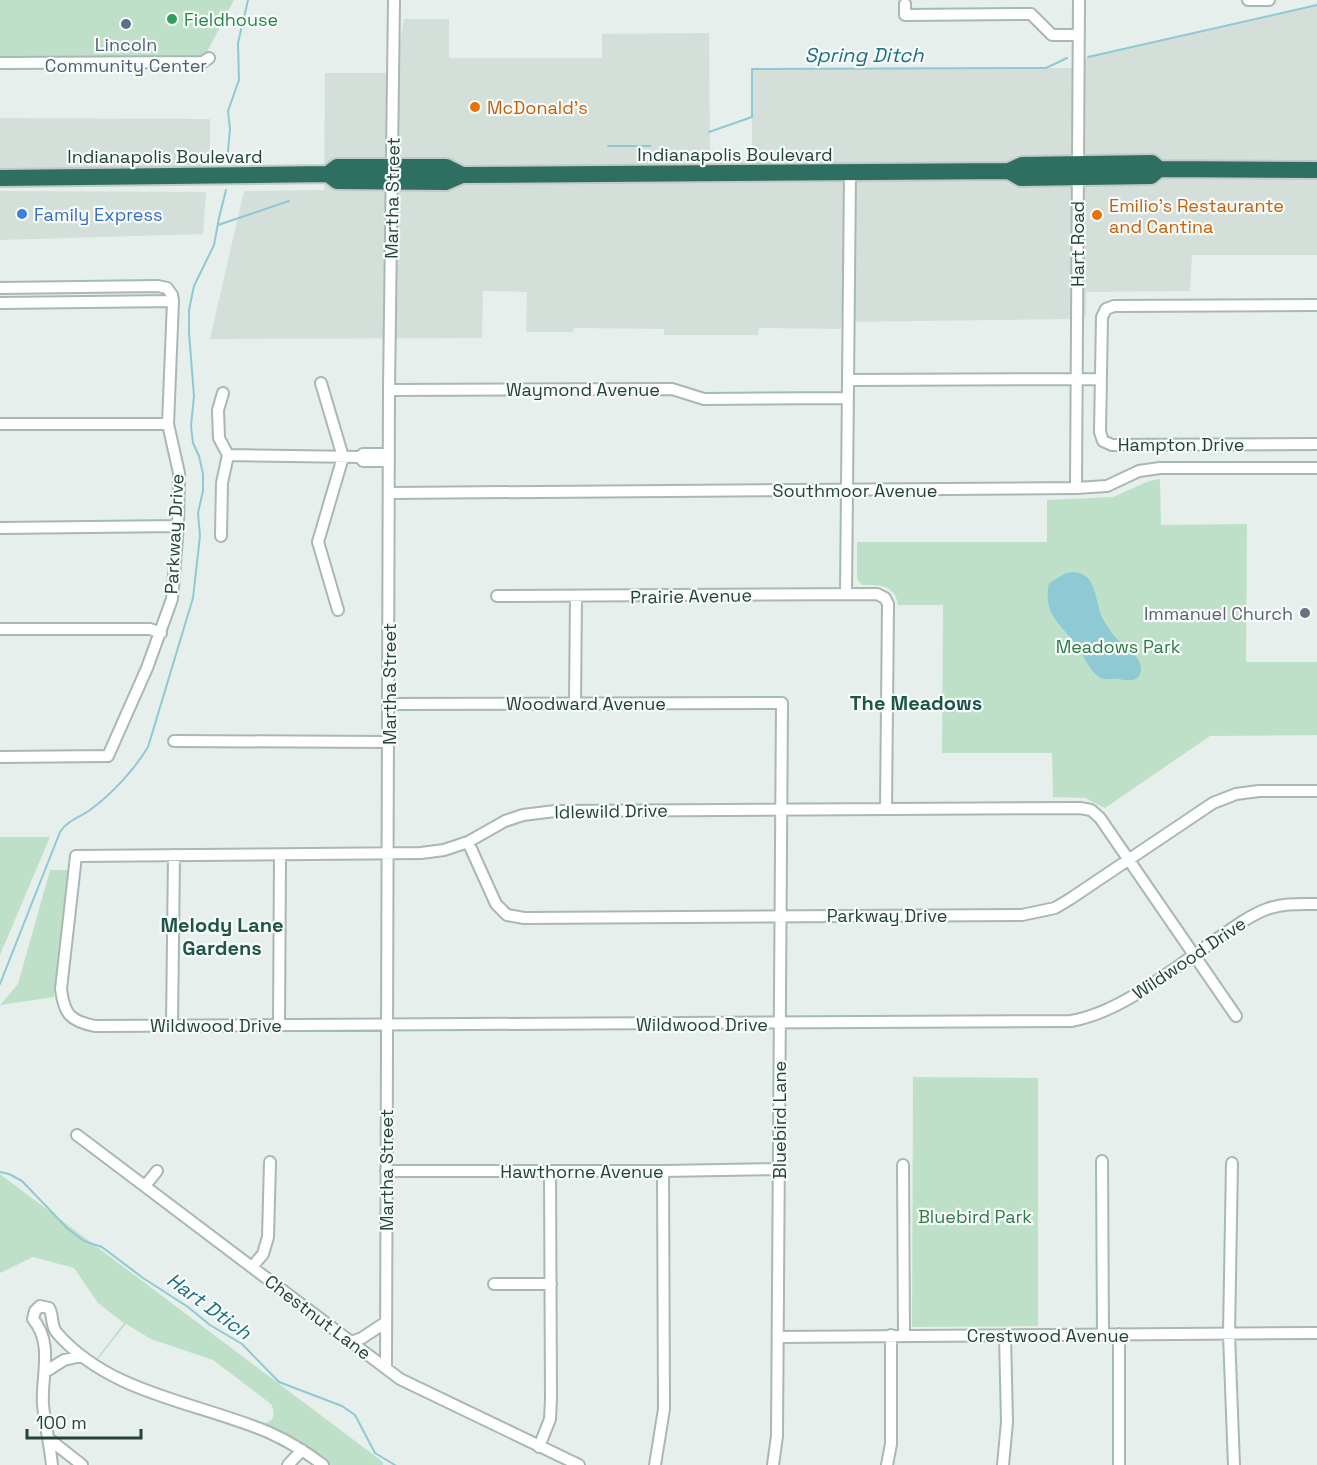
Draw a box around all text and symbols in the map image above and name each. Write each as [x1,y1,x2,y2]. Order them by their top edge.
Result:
place label: Fieldhouse [184,8,278,31]
marker: Fieldhouse [165,12,179,26]
marker: Lincoln Community Center [119,17,133,31]
place label: Lincoln Community Center [45,33,207,77]
water label: Spring Ditch [804,42,924,68]
place label: McDonald's [487,96,588,119]
marker: McDonald's [468,100,482,114]
street label: Martha Street [379,137,405,259]
street label: Indianapolis Boulevard [637,143,833,166]
street label: Indianapolis Boulevard [67,145,263,168]
place label: Emilio's Restaurante and Cantina [1109,194,1284,238]
street label: Hart Road [1066,201,1089,287]
place label: Family Express [34,203,162,226]
marker: Family Express [15,207,29,221]
marker: Emilio's Restaurante and Cantina [1090,208,1104,222]
street label: Waymond Avenue [506,378,660,401]
street label: Hampton Drive [1118,433,1244,456]
street label: Parkway Drive [159,473,189,595]
street label: Southmoor Avenue [773,479,937,502]
street label: Prairie Avenue [630,583,752,609]
place label: Immanuel Church [1144,602,1293,625]
marker: Immanuel Church [1298,606,1312,620]
street label: Martha Street [378,623,401,745]
park label: Meadows Park [1056,635,1181,658]
district label: The Meadows [850,690,982,716]
street label: Woodward Avenue [506,692,666,715]
street label: Idlewild Drive [554,799,668,823]
street label: Parkway Drive [827,904,947,927]
district label: Melody Lane Gardens [160,912,284,961]
street label: Wildwood Drive [1128,912,1250,1004]
street label: Wildwood Drive [636,1013,768,1036]
street label: Wildwood Drive [150,1014,282,1037]
street label: Bluebird Lane [768,1061,791,1179]
street label: Martha Street [375,1109,398,1231]
street label: Hawthorne Avenue [500,1160,664,1183]
park label: Bluebird Park [918,1205,1032,1228]
water label: Hart Dtich [162,1267,257,1346]
street label: Chestnut Lane [260,1269,376,1365]
street label: Crestwood Avenue [967,1324,1129,1347]
scale bar [27,1402,141,1440]
text: 100 m [36,1411,87,1434]

